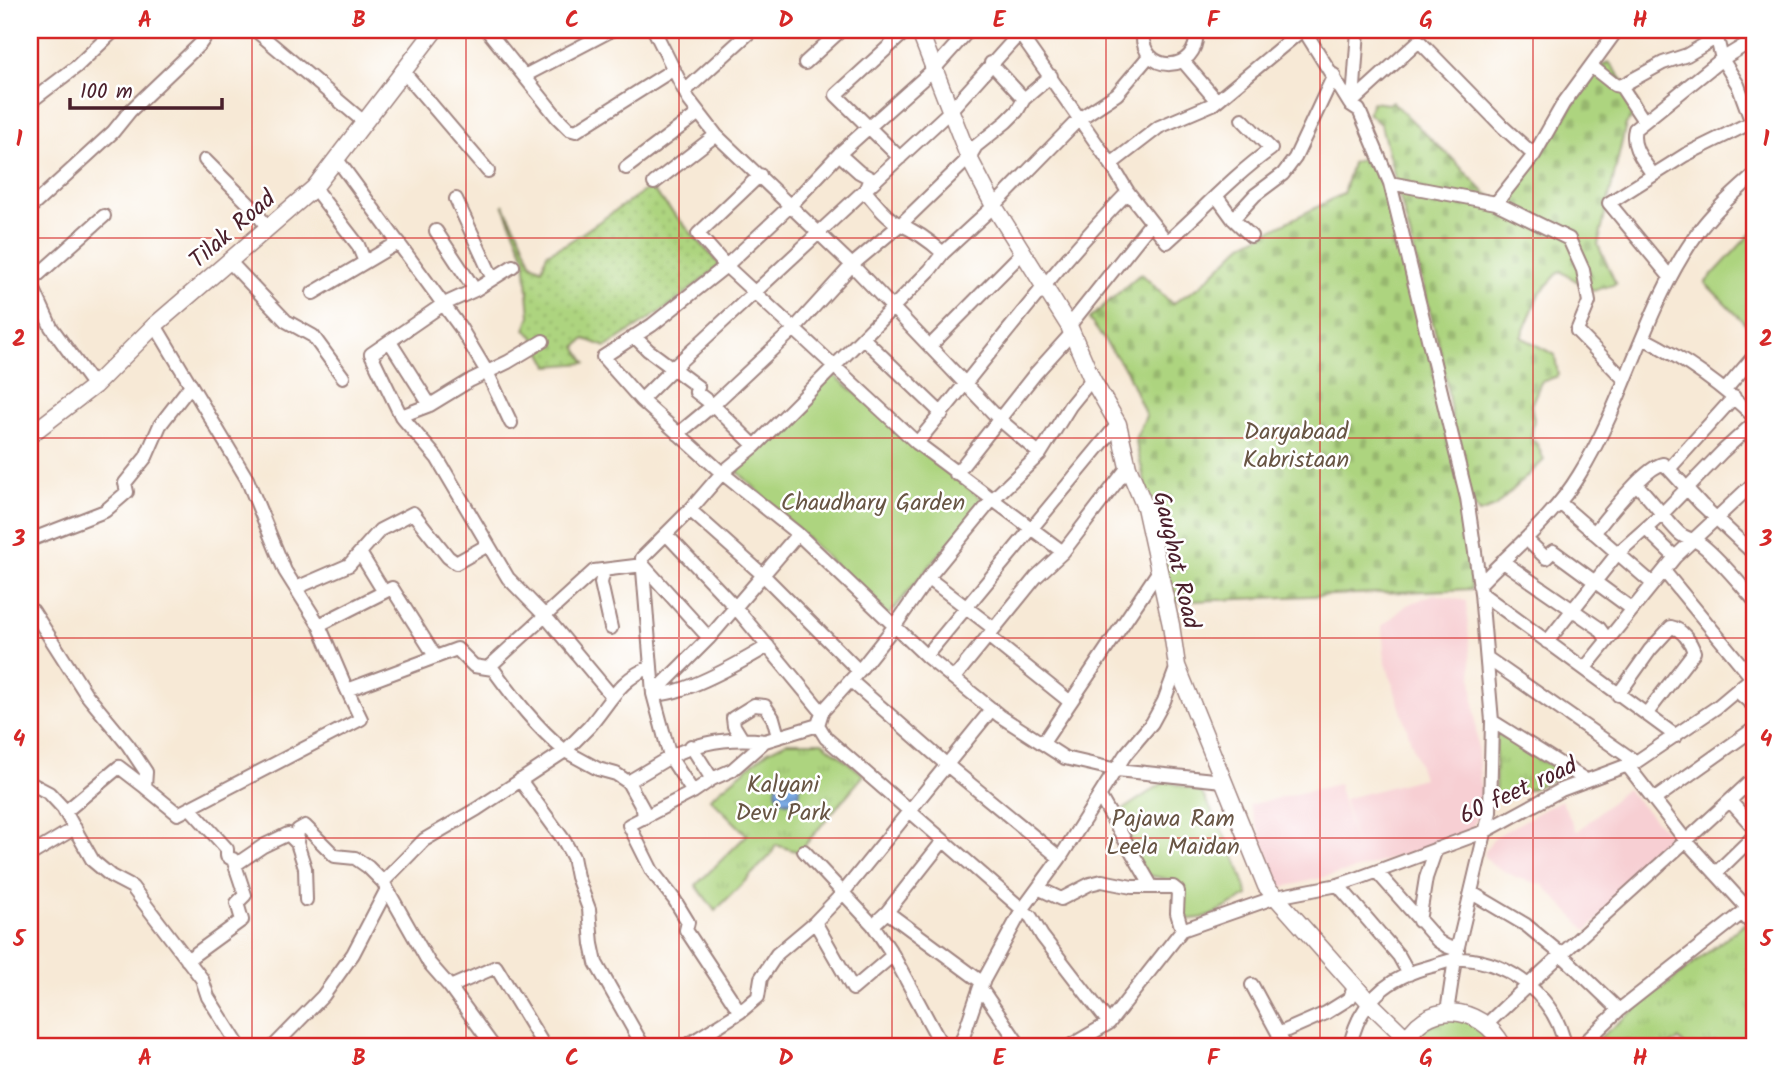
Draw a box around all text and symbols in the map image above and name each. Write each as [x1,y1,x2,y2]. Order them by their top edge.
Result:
text: A [138,3,152,39]
text: B [352,3,366,39]
text: C [565,3,579,39]
text: D [778,3,794,39]
text: E [993,3,1007,39]
text: F [1207,3,1221,39]
text: G [1419,3,1433,39]
text: H [1633,3,1648,39]
scale bar [70,66,222,110]
text: 100 m [80,76,133,109]
text: 1 [16,122,23,158]
text: 1 [1763,122,1770,158]
street label: Tilak Road [181,180,286,279]
text: 2 [12,322,26,358]
text: 2 [1759,322,1773,358]
park label: Daryabaad Kabristaan [1243,413,1349,480]
park label: Chaudhary Garden [781,484,965,523]
street label: Gaughat Road [1141,488,1211,634]
text: 3 [12,522,26,558]
text: 3 [1759,522,1773,558]
text: 4 [13,722,26,758]
text: 4 [1760,722,1773,758]
street label: 60 feet road [1453,747,1585,836]
park label: Kalyani Devi Park [735,766,831,833]
park label: Pajawa Ram Leela Maidan [1106,800,1240,867]
text: 5 [12,922,27,958]
text: 5 [1759,922,1774,958]
text: A [138,1041,152,1076]
text: B [352,1041,366,1076]
text: C [565,1041,579,1076]
text: D [778,1041,794,1076]
text: E [993,1041,1007,1076]
text: F [1207,1041,1221,1076]
text: G [1419,1041,1433,1076]
text: H [1633,1041,1648,1076]

